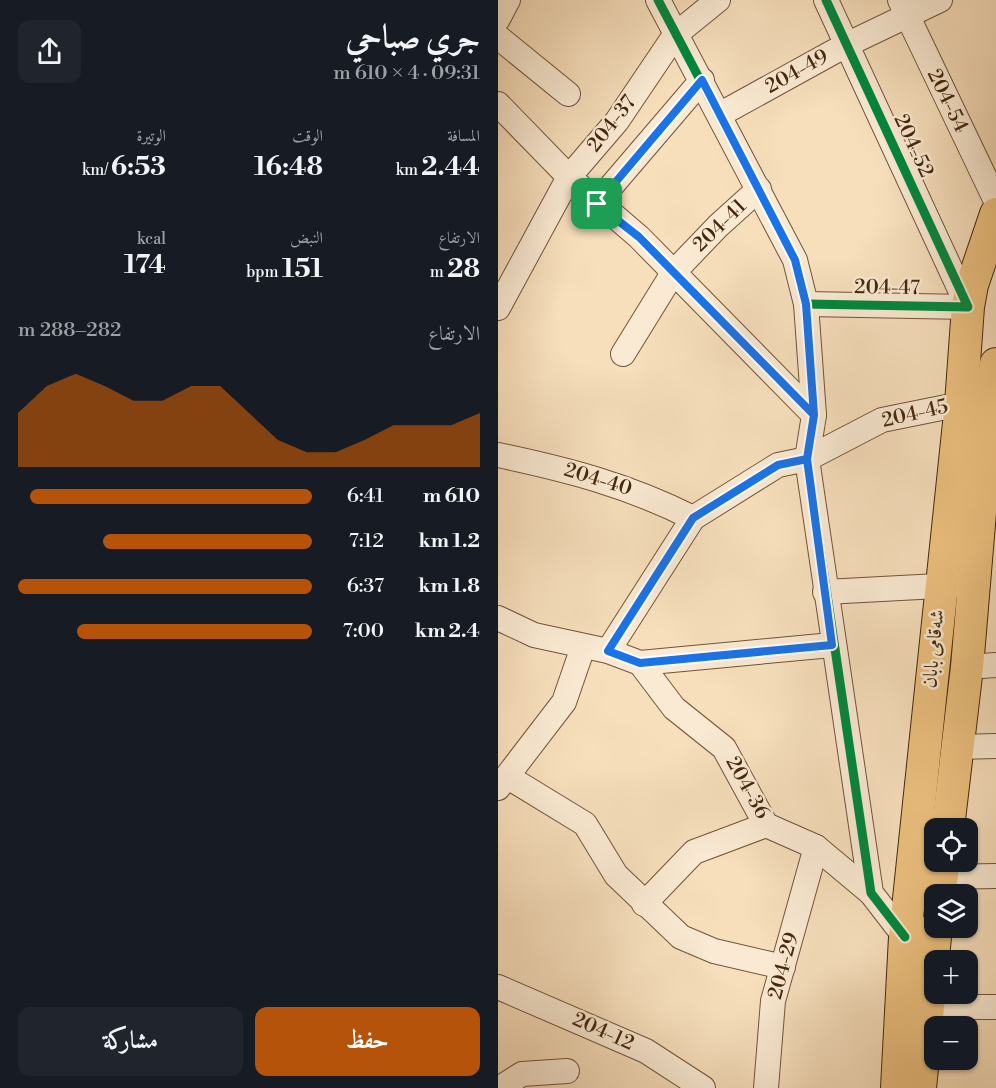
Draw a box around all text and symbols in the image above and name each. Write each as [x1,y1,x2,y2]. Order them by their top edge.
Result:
text: جري صباحي [346,18,480,59]
button: share [18,20,81,83]
street label: 204-49 [761,44,833,100]
text: 09:31 · 4 × 610 m [333,61,480,86]
street label: 204-54 [921,65,973,137]
street label: 204-37 [582,91,642,157]
street label: 204-52 [888,110,938,182]
text: الوتيرة [136,126,166,146]
text: الوقت [292,126,323,146]
text: المسافة [447,126,480,146]
text: 6:53 [111,151,166,183]
text: 16:48 [254,151,323,183]
text: 2.44 [421,151,480,183]
text: /km [82,160,111,180]
text: km [396,160,421,180]
pin [571,178,622,229]
icon: arrive [580,187,613,220]
street label: 204-41 [688,194,752,258]
text: النبض [290,228,323,248]
text: الارتفاع [438,228,480,248]
text: kcal [137,229,166,249]
text: 174 [124,249,166,281]
text: 151 [282,253,323,285]
text: 28 [447,253,480,285]
text: bpm [246,262,282,282]
text: m [430,262,447,282]
street label: 204-47 [854,275,920,301]
text: 282–288 m [18,318,121,343]
text: الارتفاع [428,322,480,347]
street label: 204-45 [879,394,951,434]
street label: 204-40 [561,458,635,502]
text: 6:41 [347,484,384,509]
text: 610 m [423,484,480,509]
text: 7:12 [349,529,384,554]
text: 1.2 km [418,529,480,554]
text: 6:37 [347,574,384,599]
text: 1.8 km [418,574,480,599]
street label: شەقامی بابان [917,608,951,690]
text: 7:00 [343,619,384,644]
text: 2.4 km [415,619,480,644]
street label: 204-36 [720,752,774,824]
map controls [924,818,978,1070]
button: locate [924,818,978,872]
button: layers [924,884,978,938]
street label: 204-29 [763,930,805,1002]
button: + [924,950,978,1004]
button: مشاركة [18,1007,243,1076]
button: حفظ [255,1007,480,1076]
street label: 204-12 [568,1007,638,1057]
button: − [924,1016,978,1070]

